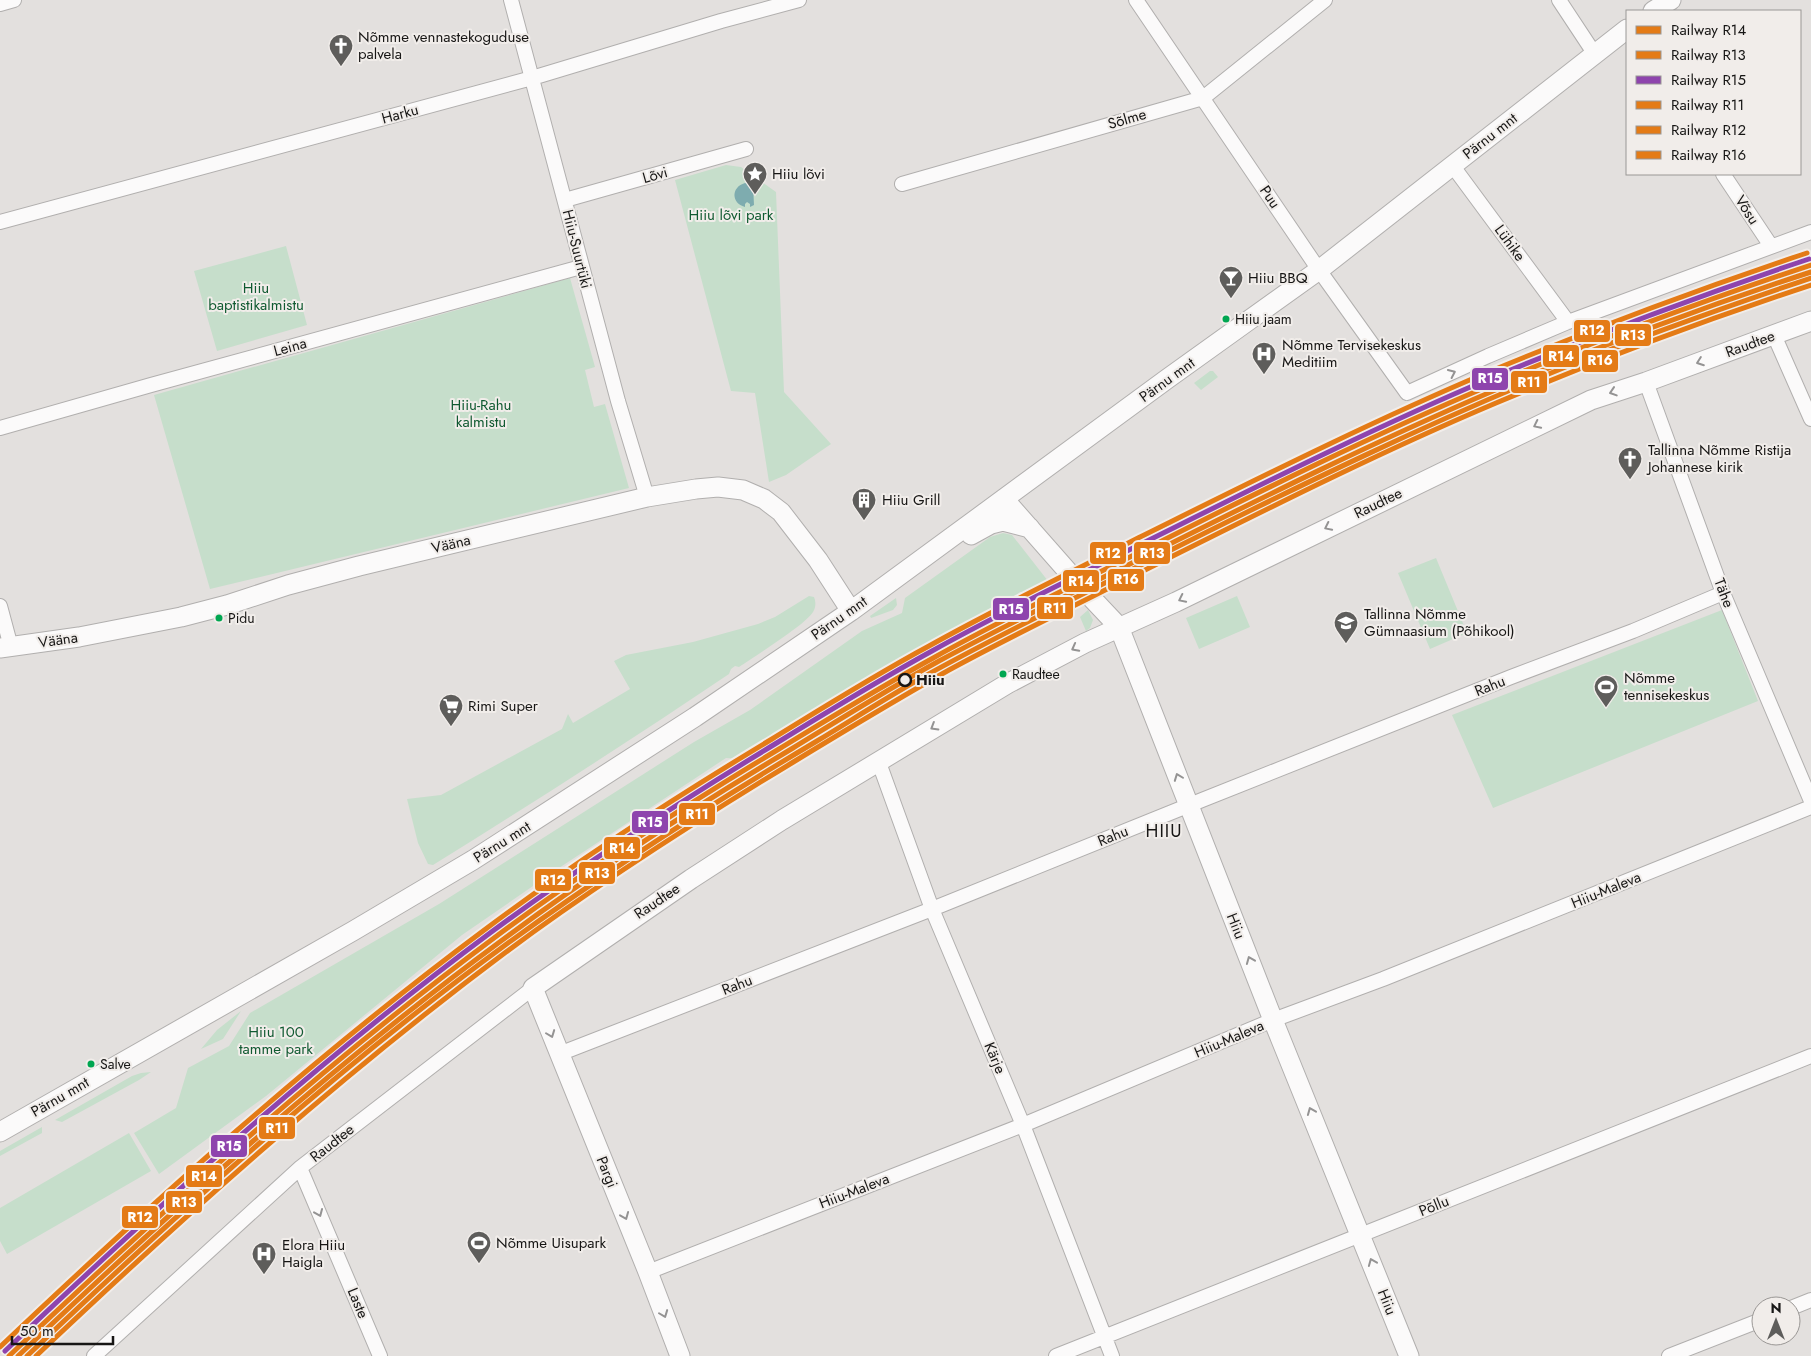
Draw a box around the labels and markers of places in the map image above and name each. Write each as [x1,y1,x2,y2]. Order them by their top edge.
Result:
place label: Nõmme vennastekoguduse palvela [358,26,529,65]
church icon: Nõmme vennastekoguduse palvela [328,33,354,67]
place icon: Hiiu lõvi [742,161,768,195]
place label: Hiiu lõvi [772,163,825,185]
bar icon: Hiiu BBQ [1218,265,1244,299]
place label: Hiiu BBQ [1248,267,1308,289]
place label: Hiiu jaam [1235,309,1292,329]
marker: Hiiu jaam [1221,314,1231,324]
place label: Nõmme Tervisekeskus Meditiim [1282,334,1421,373]
hospital icon: Nõmme Tervisekeskus Meditiim [1251,341,1277,375]
place label: Tallinna Nõmme Ristija Johannese kirik [1646,439,1791,478]
church icon: Tallinna Nõmme Ristija Johannese kirik [1617,446,1643,480]
building icon: Hiiu Grill [851,487,877,521]
place label: Hiiu Grill [882,489,940,511]
place label: Tallinna Nõmme Gümnaasium (Põhikool) [1364,603,1515,642]
place label: Pidu [228,608,255,628]
school or university icon: Tallinna Nõmme Gümnaasium (Põhikool) [1333,610,1359,644]
marker: Pidu [214,613,224,623]
place label: Raudtee [1012,664,1060,684]
place label: Nõmme tennisekeskus [1624,667,1709,706]
place label: Hiiu [916,669,945,691]
marker: Raudtee [998,669,1008,679]
marker: Hiiu [898,673,912,687]
sports icon: Nõmme tennisekeskus [1593,674,1619,708]
supermarket icon: Rimi Super [438,693,464,727]
place label: Rimi Super [468,695,539,717]
place label: Salve [100,1054,131,1074]
marker: Salve [86,1059,96,1069]
sports icon: Nõmme Uisupark [466,1230,492,1264]
place label: Nõmme Uisupark [496,1232,607,1254]
place label: Elora Hiiu Haigla [282,1234,345,1273]
hospital icon: Elora Hiiu Haigla [251,1241,277,1275]

